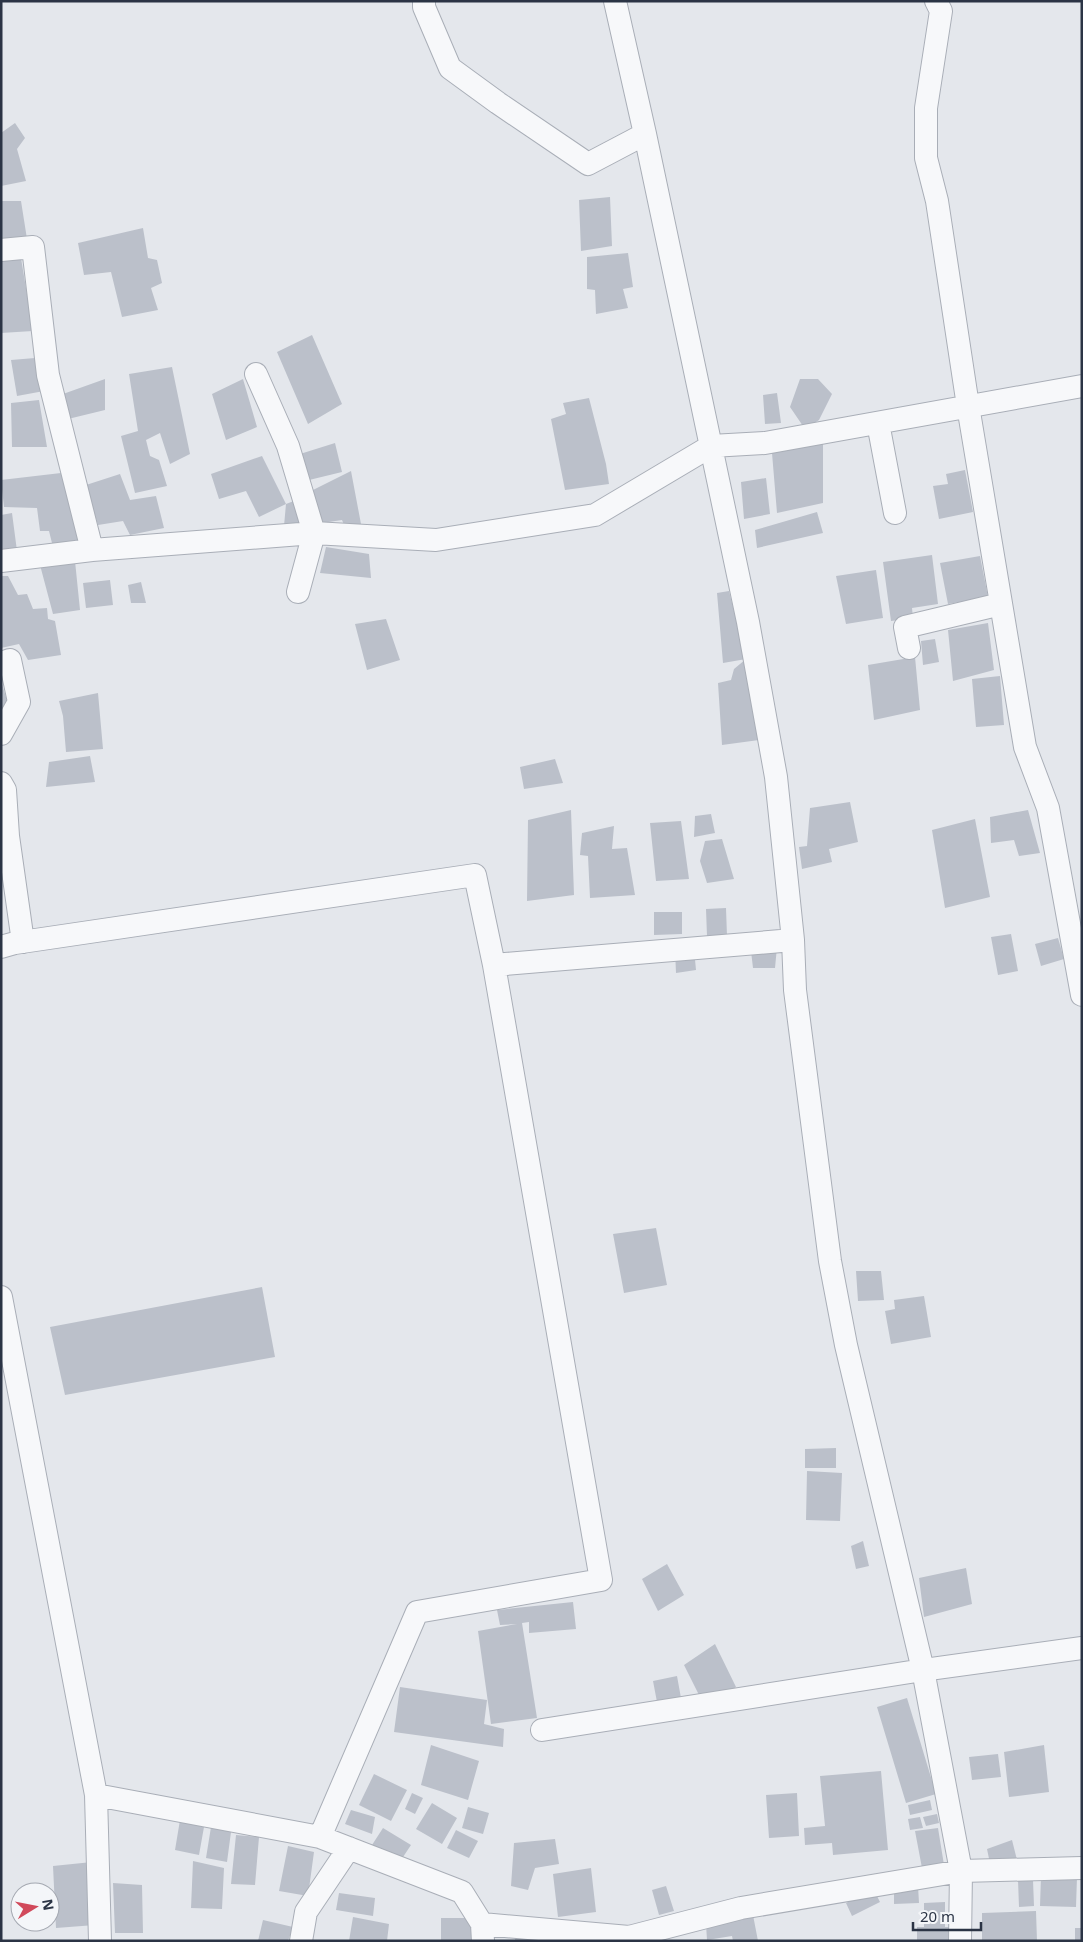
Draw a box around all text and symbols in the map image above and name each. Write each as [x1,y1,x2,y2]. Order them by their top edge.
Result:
north arrow [10,1882,60,1932]
text: N [38,1897,59,1912]
scale bar [913,1900,980,1932]
text: 20 m [920,1906,955,1926]

